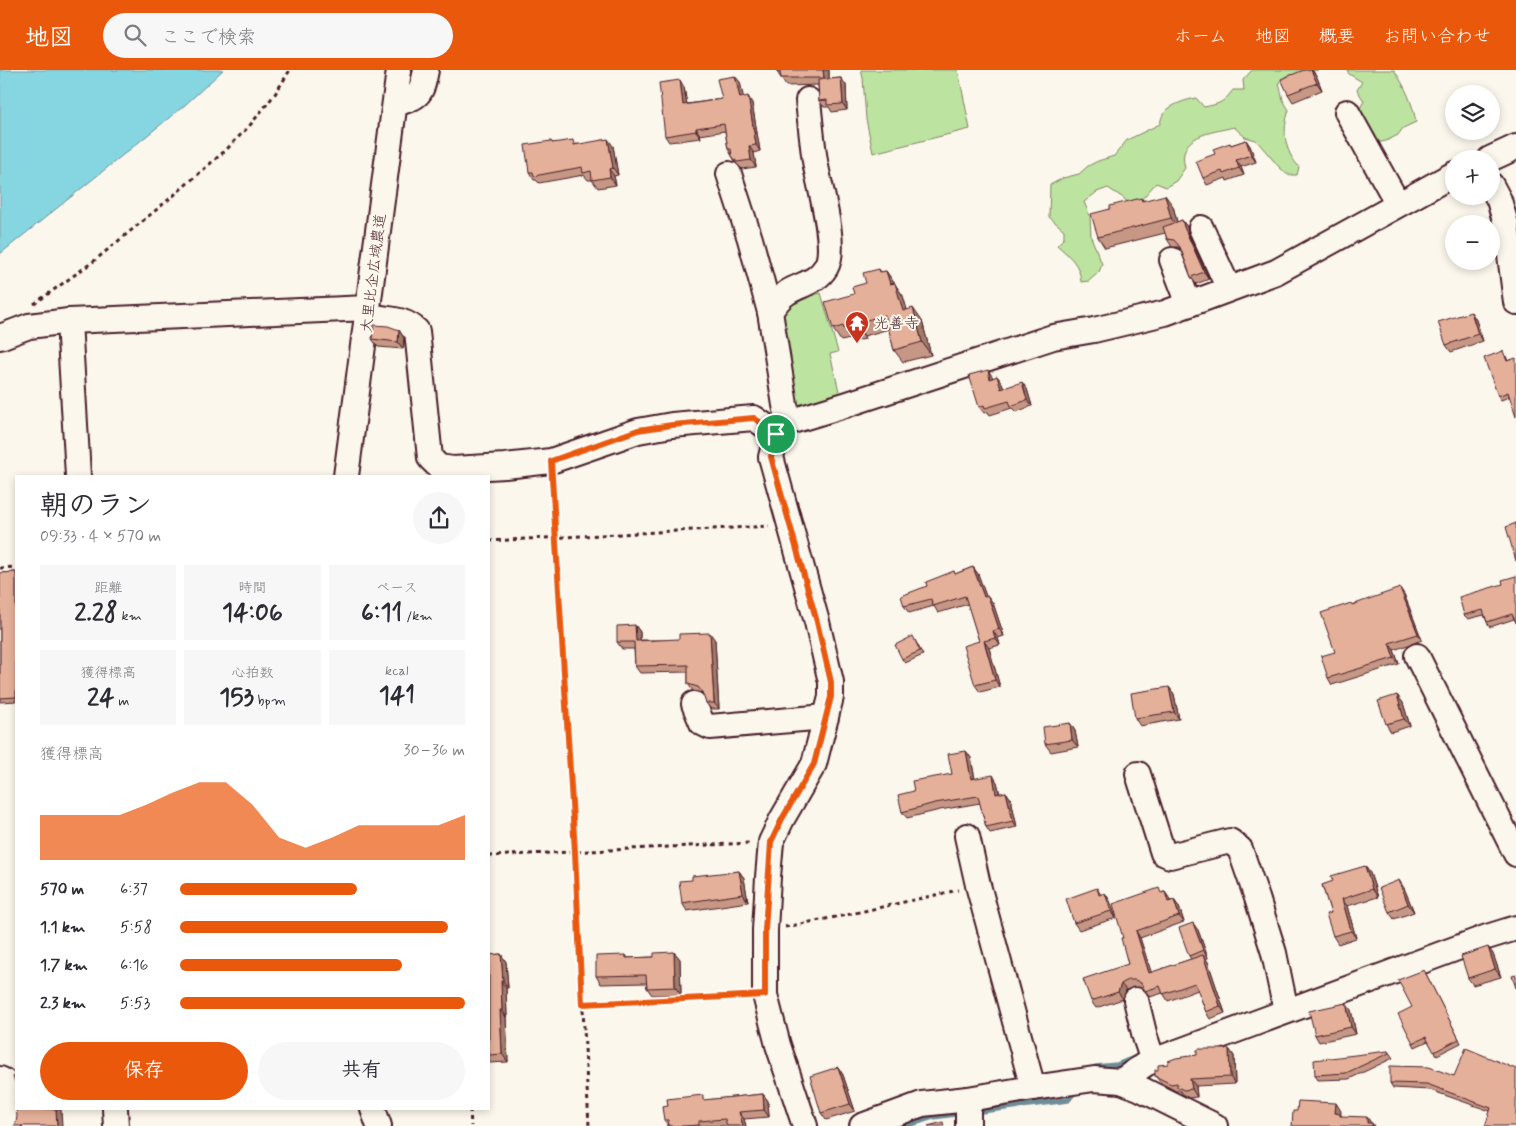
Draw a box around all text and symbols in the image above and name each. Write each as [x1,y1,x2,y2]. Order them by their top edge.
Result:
search box [103,13,453,58]
icon: search [121,21,149,49]
text: 地図 [25,23,73,54]
text: ここで検索 [161,25,256,50]
text: ホーム [1174,25,1227,49]
text: 地図 [1255,25,1291,49]
text: 概要 [1319,25,1355,49]
text: お問い合わせ [1383,25,1491,49]
map controls [1445,85,1500,270]
button: layers [1445,85,1500,140]
button: + [1445,150,1500,205]
street label: 大里比企広域農道 [357,212,391,334]
button: − [1445,215,1500,270]
temple icon: 光善寺 [844,310,870,344]
place label: 光善寺 [874,314,919,334]
pin [755,413,797,455]
icon: arrive [762,420,790,448]
text: 朝のラン [40,488,152,525]
button: share [413,492,465,544]
text: 09:33 · 4 × 570 m [40,526,161,547]
text: 距離 [94,579,122,597]
text: 時間 [238,579,266,597]
text: ペース [376,579,417,597]
text: 2.28 [74,597,118,630]
text: 14:06 [222,597,283,630]
text: 6:11 [361,597,402,630]
text: km [118,607,142,625]
text: /km [402,607,433,625]
text: kcal [385,662,409,680]
text: 獲得標高 [80,664,136,682]
text: 心拍数 [231,664,273,682]
text: 141 [379,680,415,713]
text: 24 [87,682,114,715]
text: 153 [219,682,254,715]
text: m [114,692,129,710]
text: bpm [254,692,286,710]
text: 30–36 m [403,740,465,761]
text: 獲得標高 [40,744,104,765]
text: 570 m [40,879,84,900]
text: 6:37 [120,879,148,900]
text: 1.1 km [40,917,85,938]
text: 5:58 [120,917,152,938]
text: 1.7 km [40,955,88,976]
text: 6:16 [120,955,148,976]
text: 2.3 km [40,993,86,1014]
text: 5:53 [120,993,150,1014]
button: 保存 [40,1042,248,1100]
button: 共有 [258,1042,465,1100]

